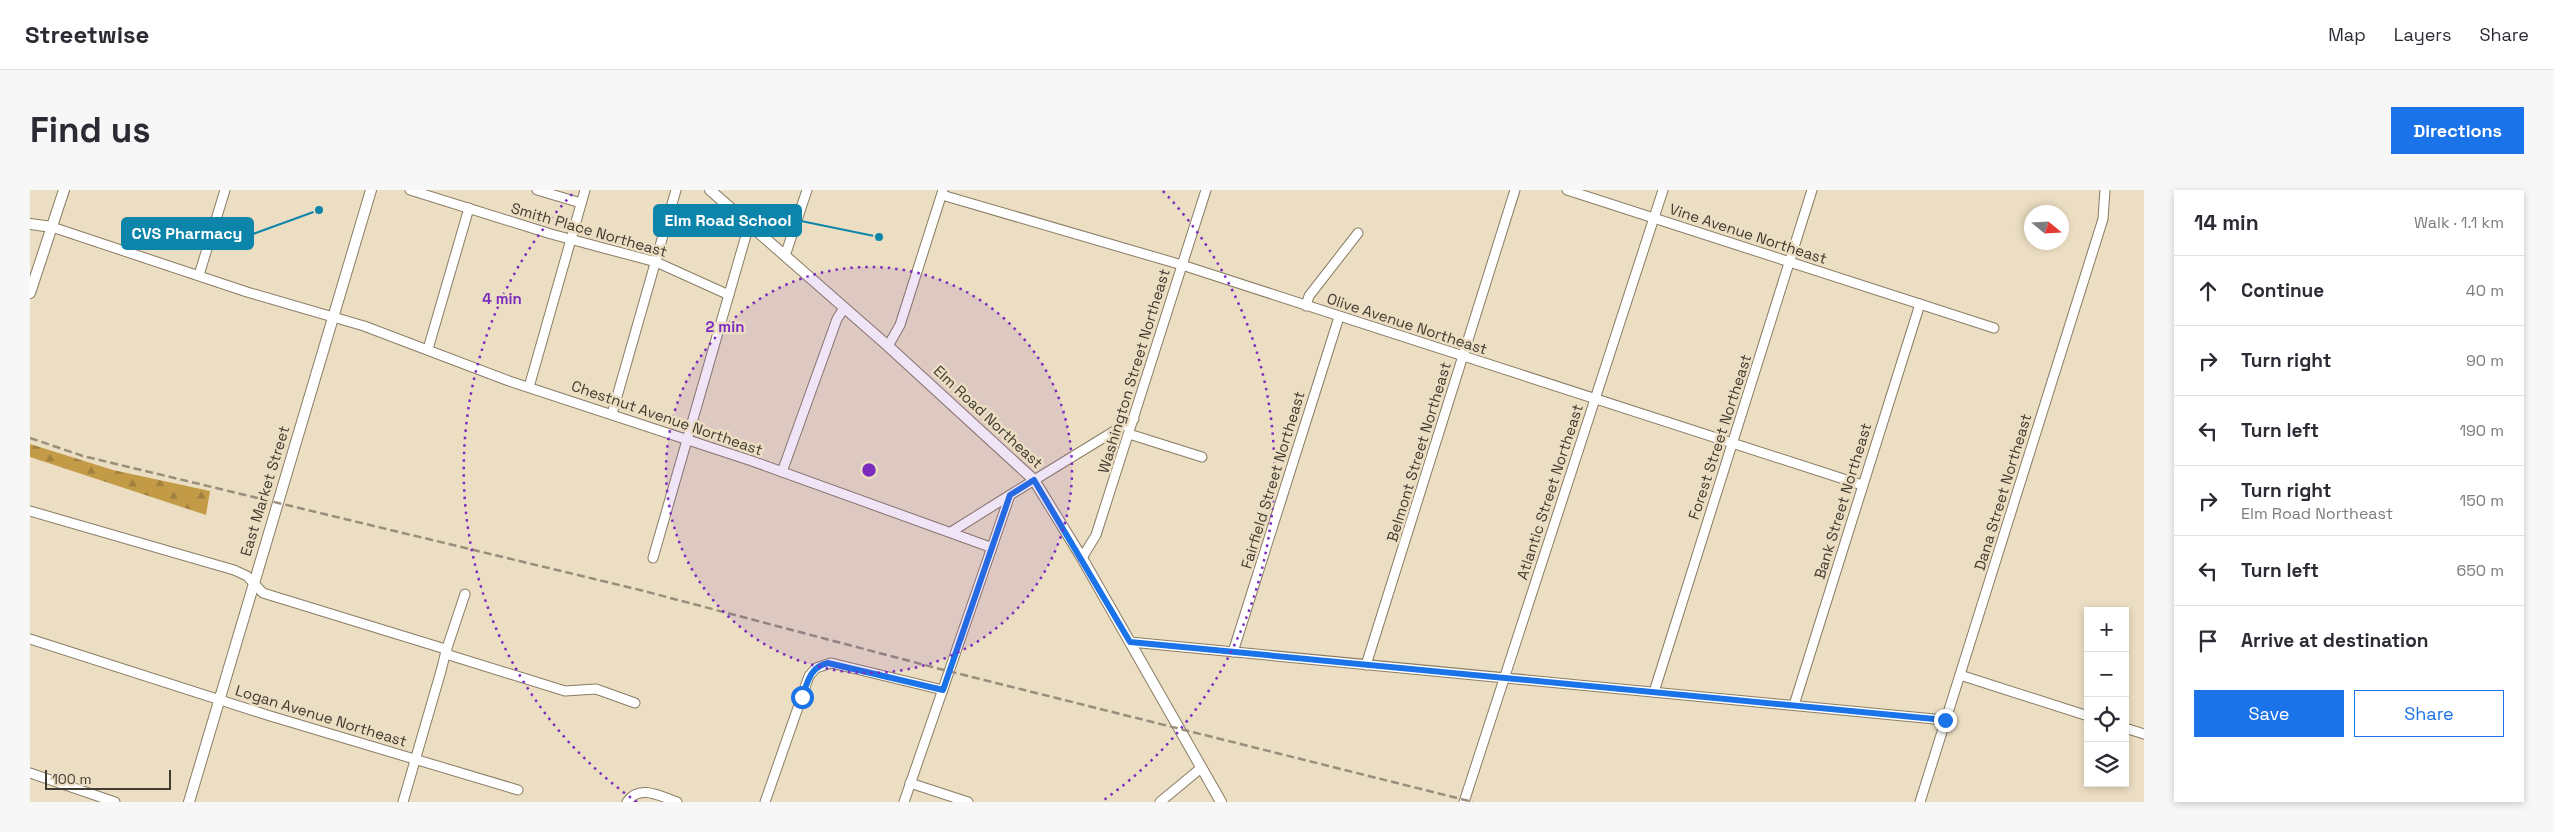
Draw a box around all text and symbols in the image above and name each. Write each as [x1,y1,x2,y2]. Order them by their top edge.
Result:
text: Streetwise [25,19,149,50]
text: Map [2328,23,2366,46]
text: Layers [2394,23,2451,46]
text: Share [2479,23,2529,46]
button: Directions [2391,107,2524,154]
text: Find us [30,108,151,152]
street label: Smith Place Northeast [509,198,670,261]
street label: Vine Avenue Northeast [1667,199,1829,268]
callout: Elm Road School [654,205,801,236]
north arrow [2024,205,2069,250]
text: 14 min [2194,209,2259,236]
text: Elm Road School [665,210,791,231]
text: Walk · 1.1 km [2414,212,2504,233]
callout: CVS Pharmacy [122,218,253,249]
text: CVS Pharmacy [132,223,242,244]
street label: Washington Street Northeast [1093,266,1174,475]
icon: ahead [2194,277,2222,305]
text: Continue [2241,278,2324,303]
text: 40 m [2466,280,2504,301]
text: 4 min [482,289,522,308]
street label: Olive Avenue Northeast [1325,289,1490,358]
text: 2 min [706,317,744,336]
icon: right [2194,347,2222,375]
text: Turn right [2241,348,2331,373]
text: 90 m [2466,350,2504,371]
street label: Forest Street Northeast [1684,352,1755,522]
street label: Belmont Street Northeast [1382,360,1455,544]
street label: Elm Road Northeast [930,361,1047,472]
street label: Chestnut Avenue Northeast [569,376,765,459]
street label: Fairfield Street Northeast [1236,389,1309,571]
street label: Atlantic Street Northeast [1512,402,1587,582]
street label: Dana Street Northeast [1970,411,2035,573]
icon: left [2194,417,2222,445]
text: Turn left [2241,418,2319,443]
street label: Bank Street Northeast [1810,420,1875,581]
text: 190 m [2459,420,2504,441]
street label: East Market Street [236,423,293,558]
centre of rings [860,461,878,479]
text: Turn right [2241,478,2331,503]
icon: right [2194,487,2222,515]
text: 150 m [2460,490,2504,511]
text: Elm Road Northeast [2241,503,2393,524]
icon: left [2194,557,2222,585]
text: Turn left [2241,558,2319,583]
text: 650 m [2456,560,2504,581]
map controls [2084,607,2129,787]
button: + [2084,607,2129,652]
icon: arrive [2194,627,2222,655]
text: Arrive at destination [2241,628,2429,653]
button: − [2084,652,2129,697]
street label: Logan Avenue Northeast [233,680,409,751]
route start [791,686,814,709]
button: Save [2194,690,2344,737]
button: Share [2354,690,2504,737]
button: locate [2084,697,2129,742]
route end [1934,709,1957,732]
button: layers [2084,742,2129,787]
scale bar [45,767,171,790]
text: 100 m [52,770,91,788]

